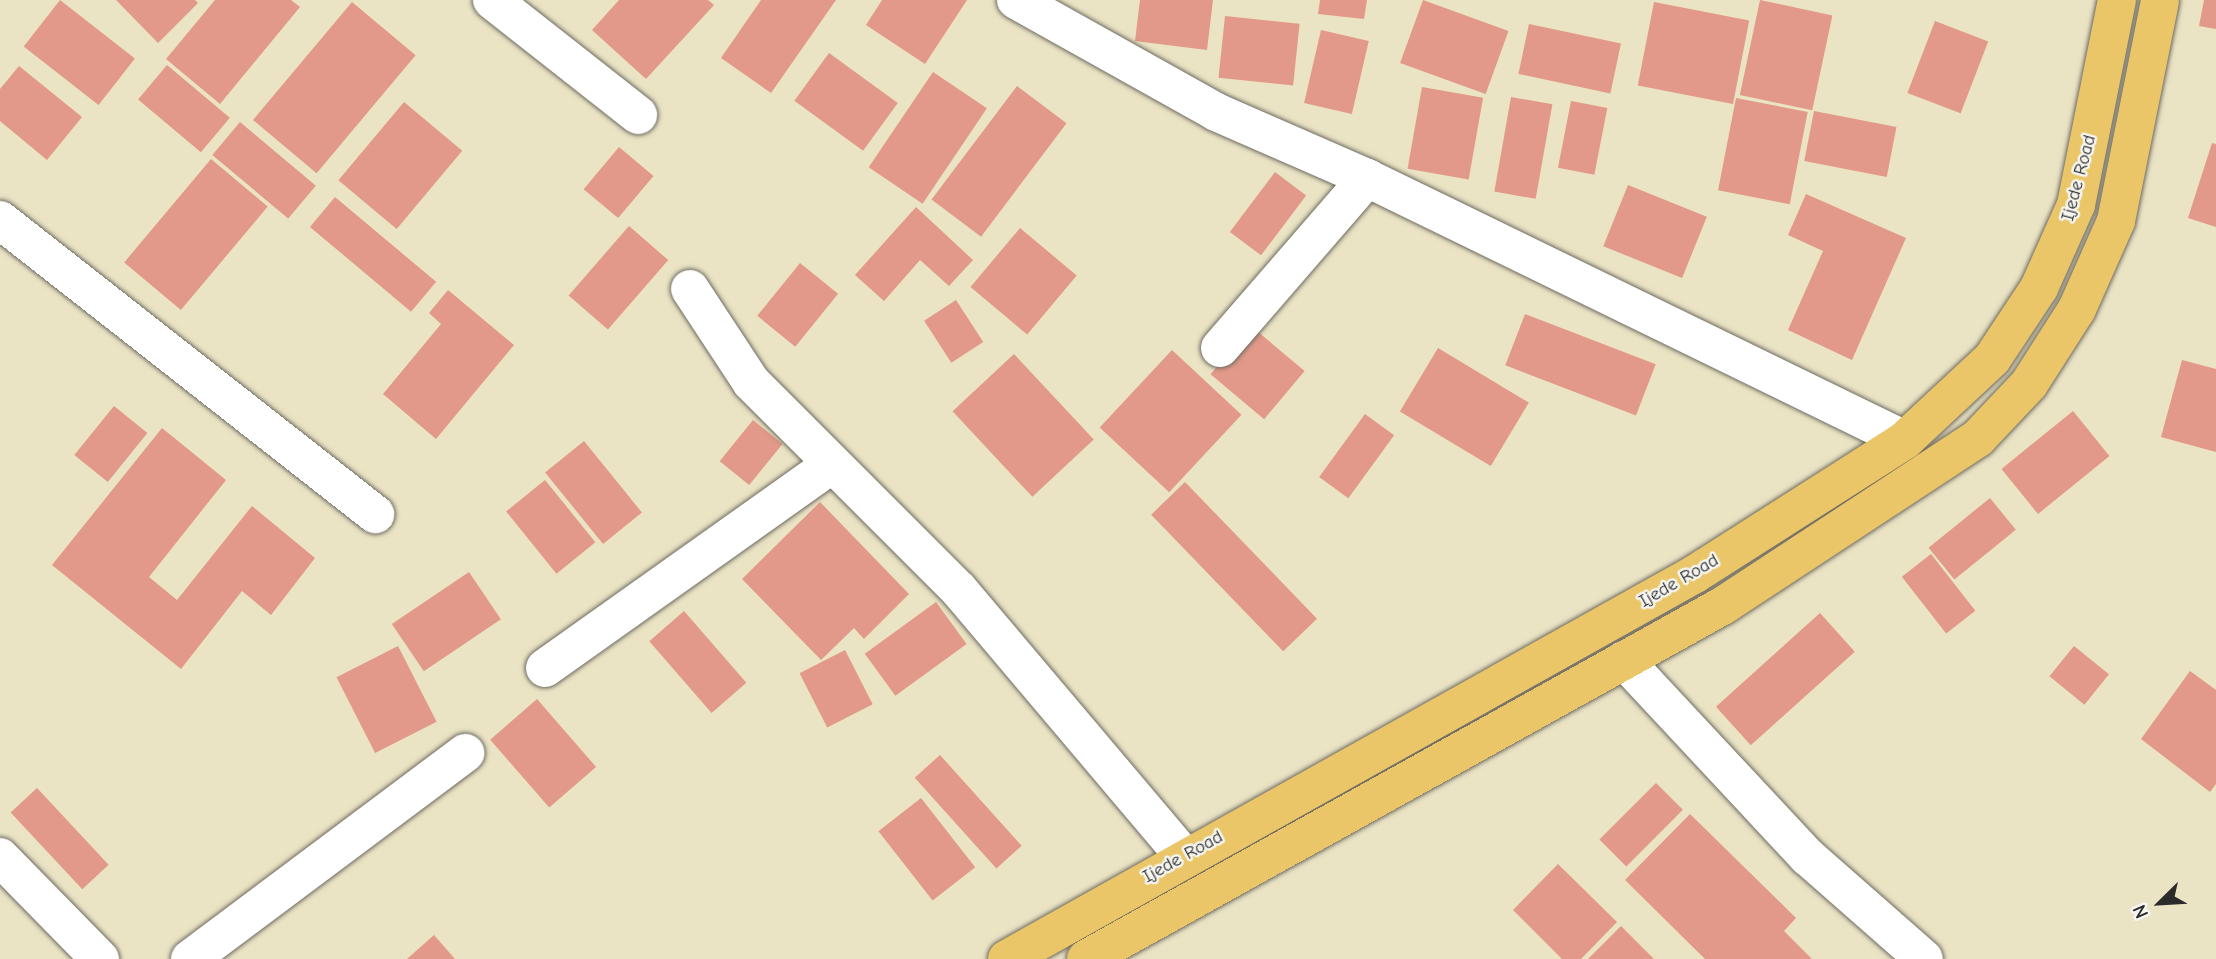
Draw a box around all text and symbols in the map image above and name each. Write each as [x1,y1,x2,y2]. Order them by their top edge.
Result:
street label: Ijede Road [2057,132,2101,224]
street label: Ijede Road [1635,549,1723,613]
street label: Ijede Road [1139,826,1227,888]
north arrow [2125,868,2195,938]
text: N [2128,901,2153,922]

